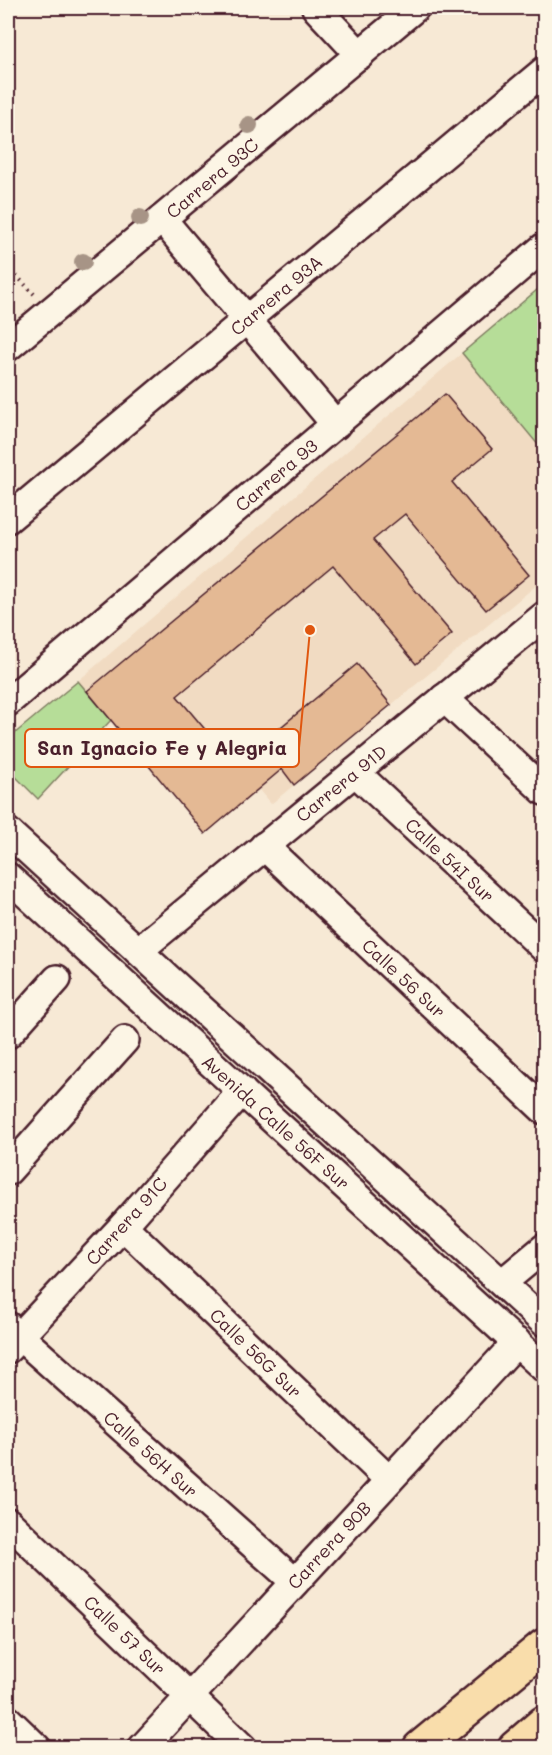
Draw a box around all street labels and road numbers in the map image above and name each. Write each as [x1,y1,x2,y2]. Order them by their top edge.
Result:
street label: Carrera 93C [161,132,263,224]
street label: Carrera 93A [225,250,327,340]
street label: Carrera 93 [230,434,322,516]
street label: Carrera 91D [291,739,391,827]
street label: Calle 54I Sur [400,812,500,908]
street label: Calle 56 Sur [357,933,451,1023]
street label: Avenida Calle 56F Sur [197,1049,355,1195]
street label: Carrera 91C [80,1172,172,1270]
street label: Calle 56G Sur [205,1303,307,1403]
street label: Calle 56H Sur [99,1405,203,1503]
street label: Carrera 90B [282,1496,376,1594]
street label: Calle 57 Sur [79,1590,171,1680]

